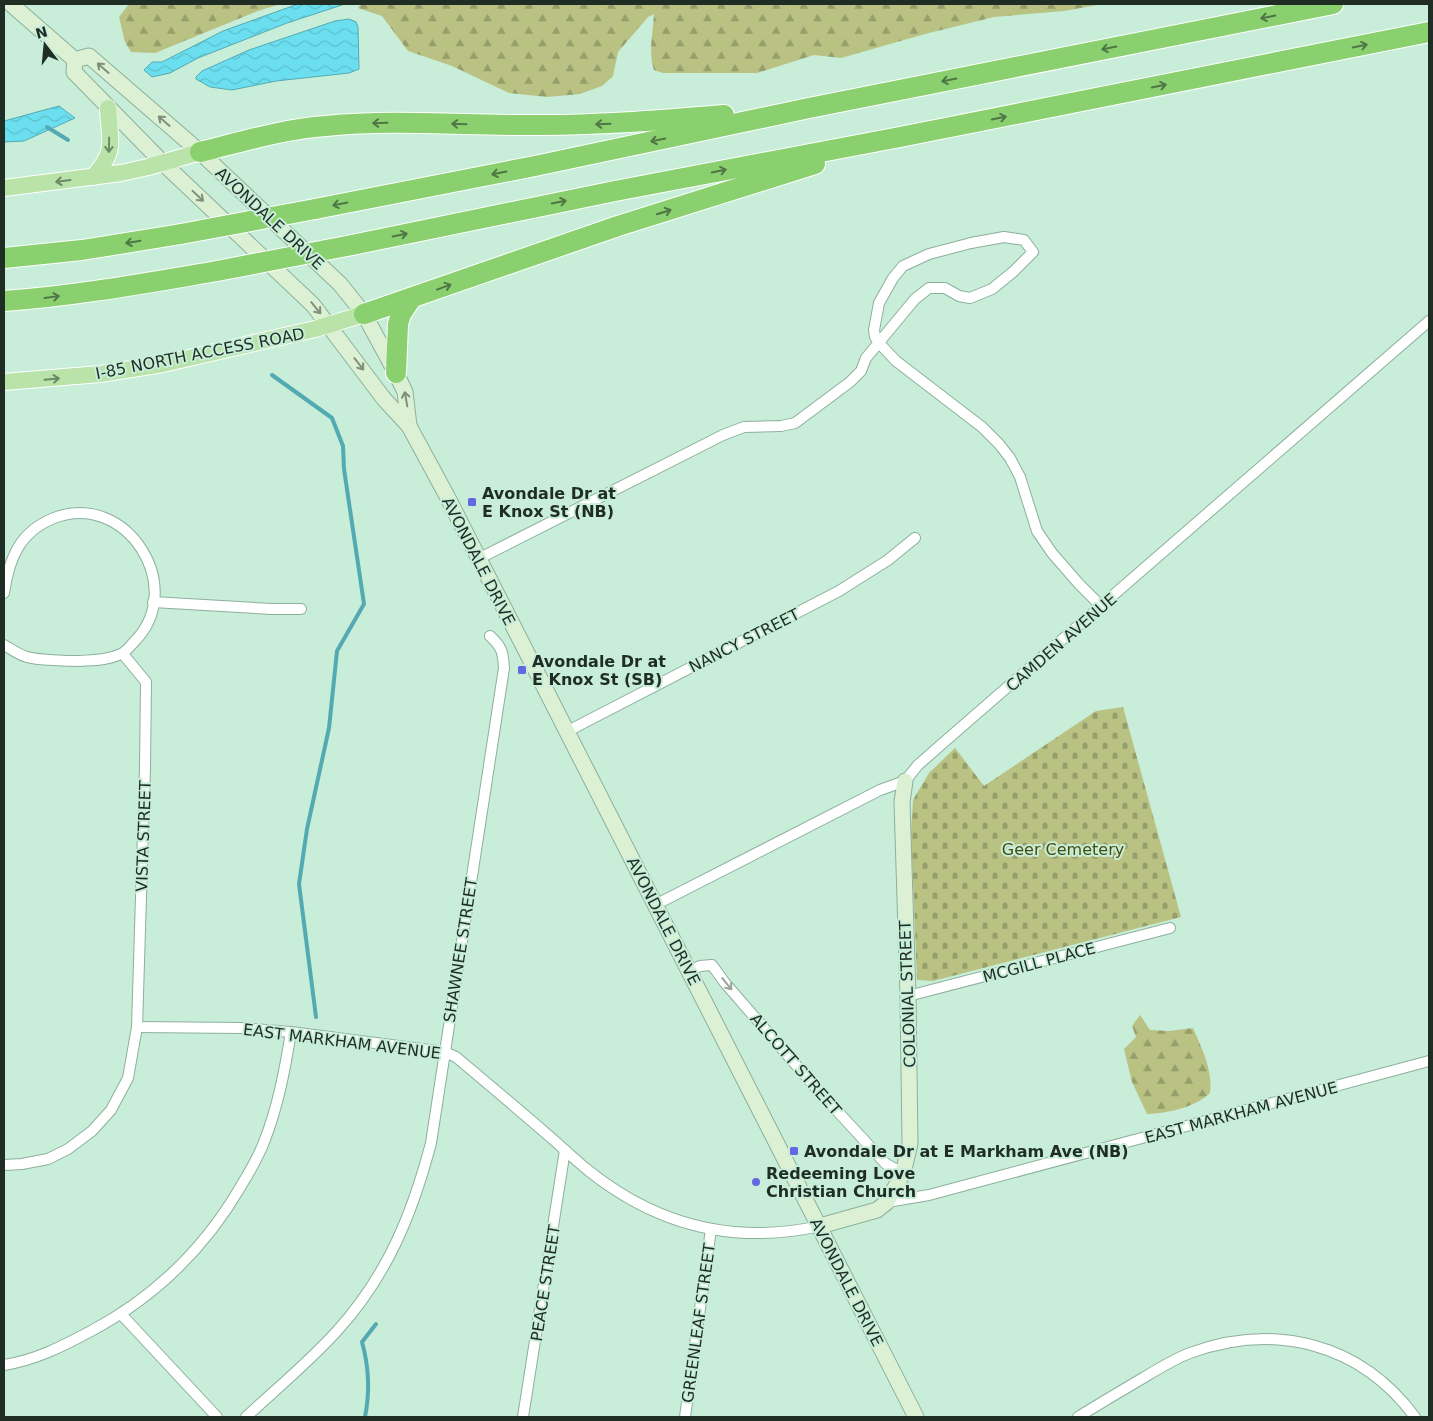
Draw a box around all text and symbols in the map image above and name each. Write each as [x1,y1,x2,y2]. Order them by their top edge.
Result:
one-way arrow [1260,12,1276,22]
north arrow [20,20,70,70]
text: N [34,23,49,42]
one-way arrow [1351,41,1367,50]
one-way arrow [1101,44,1117,54]
one-way arrow [97,63,110,74]
one-way arrow [942,76,958,85]
one-way arrow [1150,81,1166,90]
one-way arrow [991,112,1007,122]
one-way arrow [158,116,171,127]
one-way arrow [373,118,389,128]
one-way arrow [595,119,611,128]
one-way arrow [451,120,467,129]
one-way arrow [651,136,667,145]
one-way arrow [105,137,114,153]
street label: AVONDALE DRIVE [211,163,328,274]
one-way arrow [710,166,726,176]
one-way arrow [492,169,508,178]
one-way arrow [55,176,71,186]
one-way arrow [192,190,204,202]
one-way arrow [551,197,567,206]
one-way arrow [332,200,348,209]
one-way arrow [656,206,672,216]
one-way arrow [391,230,407,239]
one-way arrow [125,238,141,248]
one-way arrow [436,282,451,291]
one-way arrow [44,292,60,302]
one-way arrow [310,302,321,315]
street label: I-85 NORTH ACCESS ROAD [94,324,306,383]
one-way arrow [354,357,364,371]
one-way arrow [44,374,60,383]
one-way arrow [400,391,410,407]
place label: Avondale Dr at E Knox St (NB) [482,484,616,521]
street label: AVONDALE DRIVE [438,494,519,629]
marker: Avondale Dr at E Knox St (NB) [466,496,478,508]
street label: CAMDEN AVENUE [1002,589,1120,696]
street label: NANCY STREET [686,604,803,677]
place label: Avondale Dr at E Knox St (SB) [532,652,666,689]
marker: Avondale Dr at E Knox St (SB) [516,664,528,676]
street label: VISTA STREET [132,780,155,892]
park label: Geer Cemetery [1002,840,1124,859]
street label: AVONDALE DRIVE [623,854,704,989]
street label: SHAWNEE STREET [440,876,481,1024]
street label: COLONIAL STREET [895,920,920,1068]
street label: MCGILL PLACE [981,938,1098,987]
one-way arrow [721,978,732,991]
street label: ALCOTT STREET [746,1009,845,1119]
street label: EAST MARKHAM AVENUE [242,1020,442,1063]
street label: EAST MARKHAM AVENUE [1143,1078,1340,1147]
place label: Avondale Dr at E Markham Ave (NB) [804,1142,1129,1161]
marker: Avondale Dr at E Markham Ave (NB) [788,1145,800,1157]
place label: Redeeming Love Christian Church [766,1164,916,1201]
marker: Redeeming Love Christian Church [750,1176,762,1188]
street label: AVONDALE DRIVE [806,1215,887,1350]
street label: PEACE STREET [527,1223,564,1343]
street label: GREENLEAF STREET [678,1242,719,1404]

